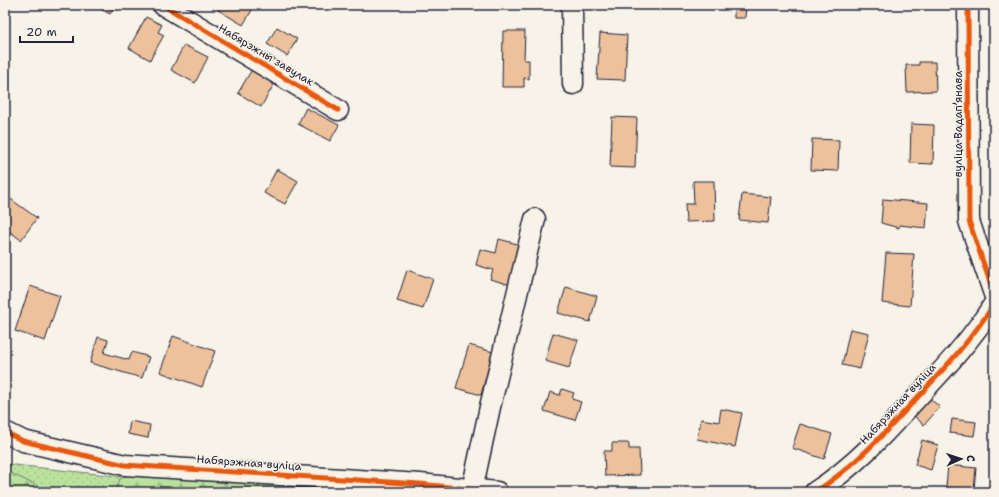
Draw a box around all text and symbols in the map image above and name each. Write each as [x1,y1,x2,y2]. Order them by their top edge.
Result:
scale bar [20,18,73,44]
street label: Набярэжны завулак [215,20,317,90]
text: 20 m [26,24,57,40]
street label: вуліца Вадапʼянава [951,71,966,177]
street label: Набярэжная вуліца [857,360,940,448]
north arrow [941,439,981,479]
street label: Набярэжная вуліца [196,452,302,474]
text: С [963,455,978,463]

